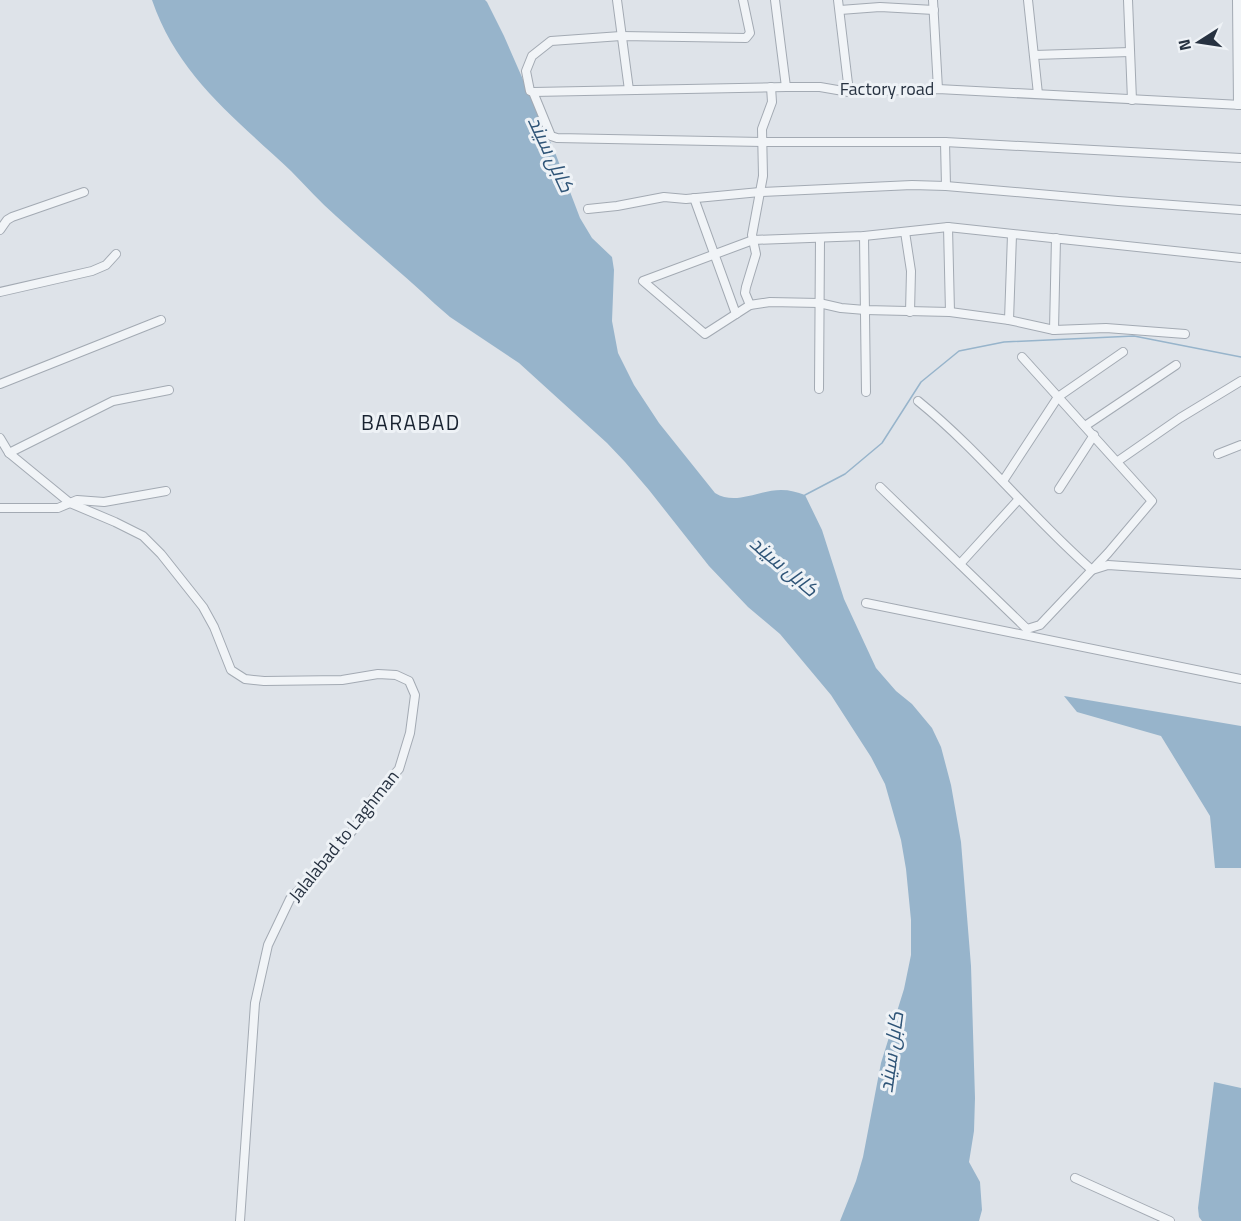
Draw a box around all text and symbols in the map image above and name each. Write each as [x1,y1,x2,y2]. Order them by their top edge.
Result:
north arrow [1169,12,1229,72]
text: N [1171,37,1197,53]
street label: Factory road [840,75,934,102]
water label: کابل سيند [520,110,583,198]
district label: BARABAD [361,406,461,438]
water label: کابل سيند [743,528,826,604]
street label: Jalalabad to Laghman [282,764,405,907]
water label: کابل سيند [870,1009,912,1094]

